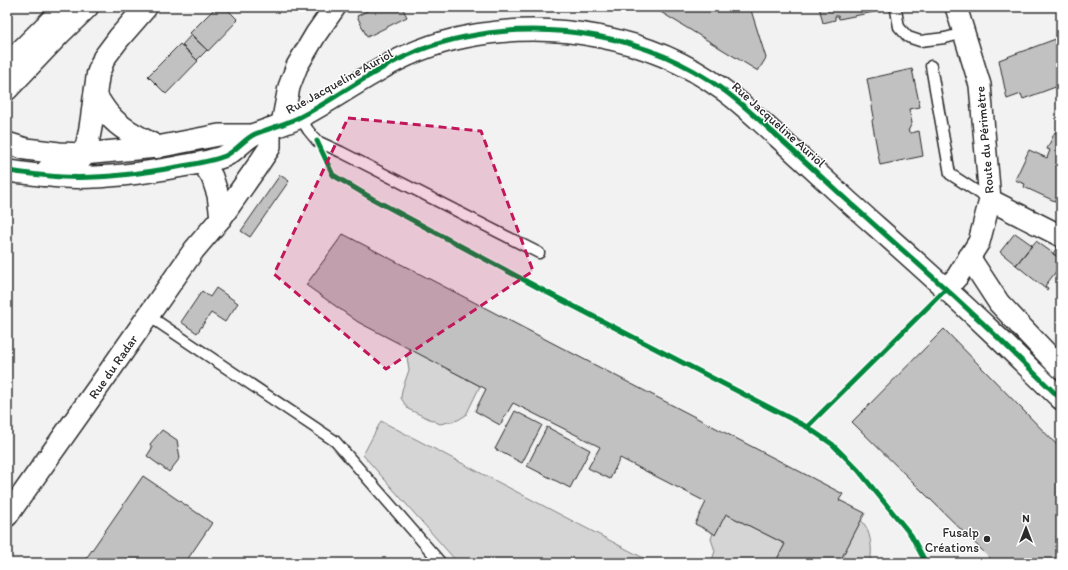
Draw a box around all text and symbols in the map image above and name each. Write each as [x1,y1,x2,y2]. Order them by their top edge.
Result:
street label: Rue Jacqueline Auriol [283,46,396,117]
street label: Rue Jacqueline Auriol [729,79,829,170]
street label: Route du Périmètre [972,86,997,194]
street label: Rue du Radar [85,331,141,402]
north arrow [1006,508,1046,548]
text: N [1022,512,1030,525]
place label: Fusalp Créations [925,525,979,555]
marker: Fusalp Créations [982,534,992,544]

